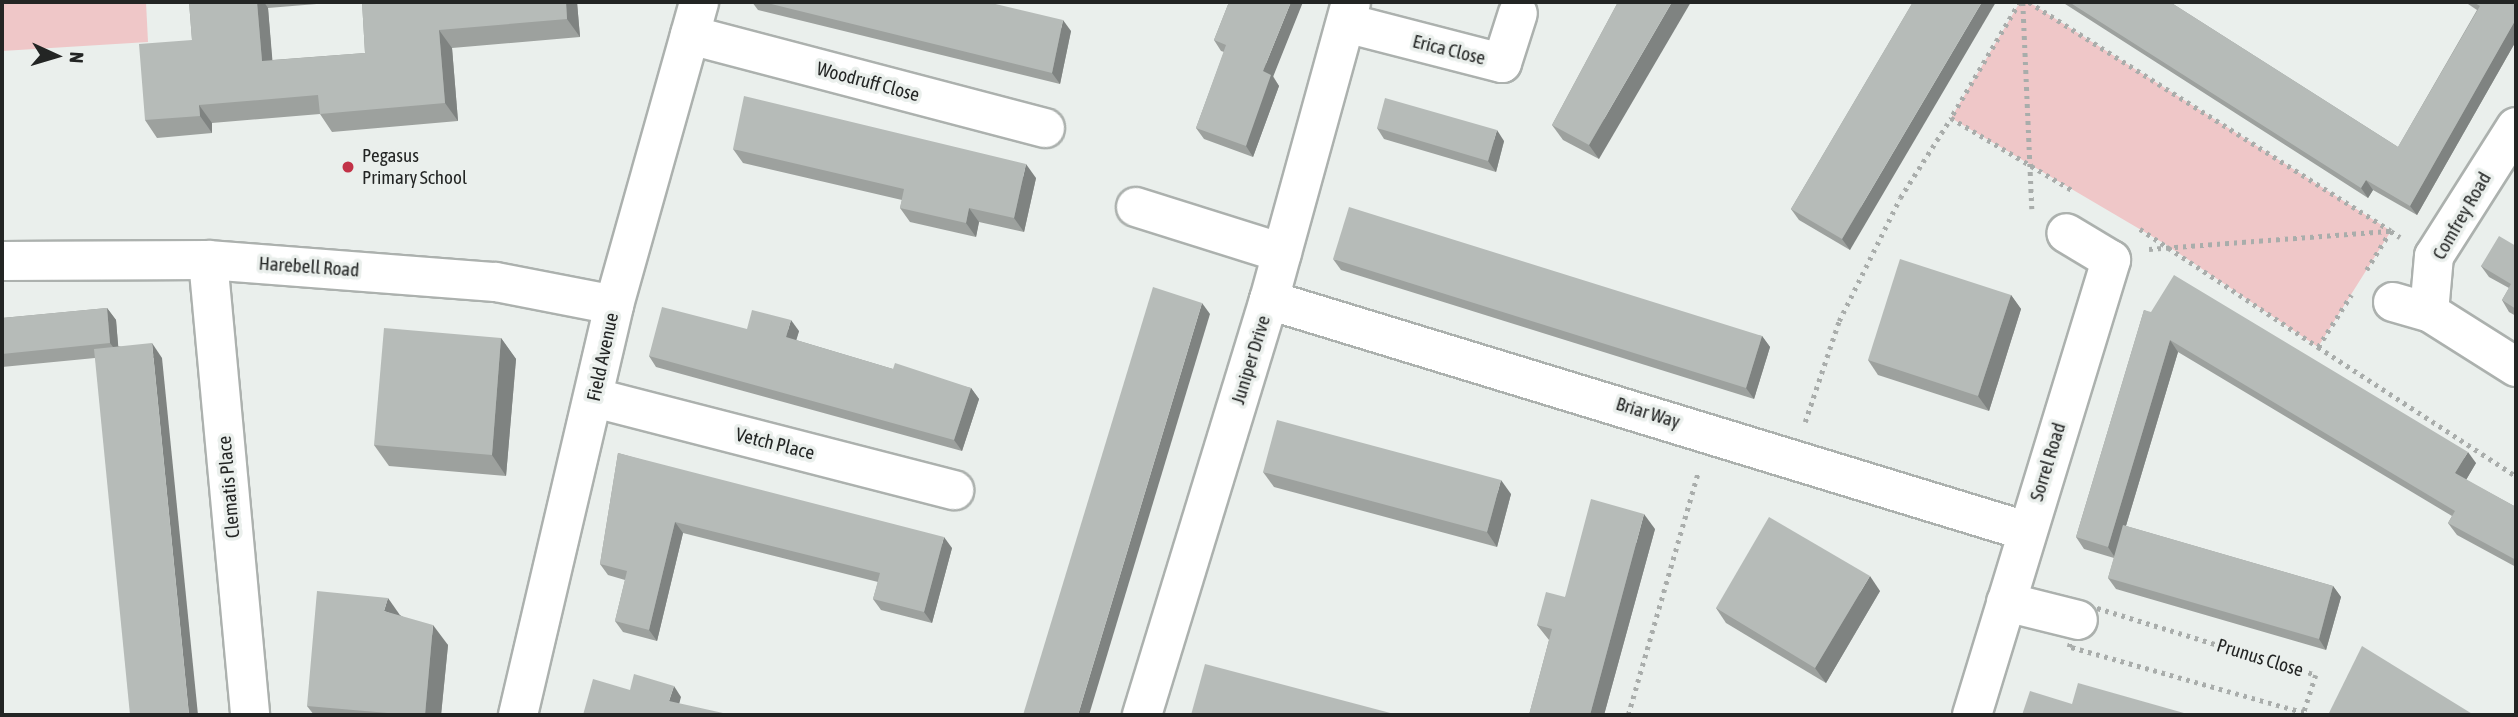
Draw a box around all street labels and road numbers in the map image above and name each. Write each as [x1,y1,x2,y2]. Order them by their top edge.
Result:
street label: Erica Close [1410,30,1488,70]
street label: Woodruff Close [814,57,922,107]
street label: Comfrey Road [2428,168,2496,264]
street label: Harebell Road [258,252,360,282]
street label: Field Avenue [583,311,623,403]
street label: Juniper Drive [1227,313,1275,407]
street label: Briar Way [1613,392,1683,434]
street label: Sorrel Road [2025,420,2071,504]
street label: Vetch Place [733,423,817,465]
street label: Clematis Place [213,435,245,539]
street label: Prunus Close [2214,634,2306,682]

